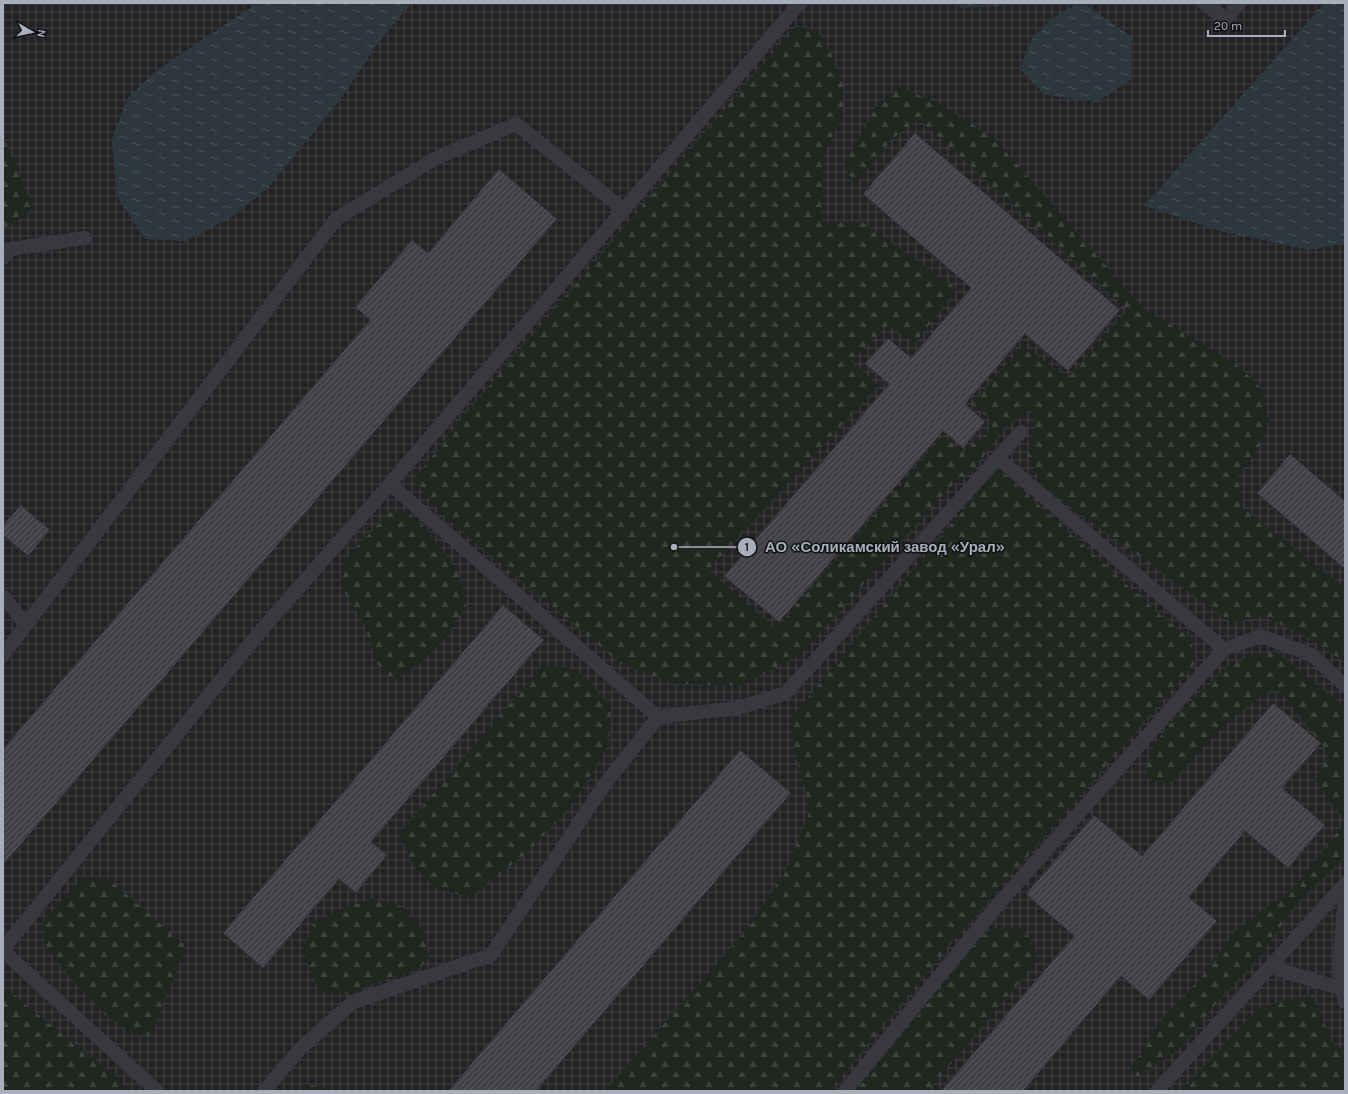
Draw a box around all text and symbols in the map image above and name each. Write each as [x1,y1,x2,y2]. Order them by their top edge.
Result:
north arrow [12,12,52,52]
scale bar [1208,12,1285,38]
text: 20 m [1214,19,1242,33]
text: N [34,29,48,38]
callout: АО «Соликамский завод «Урал» [737,534,1013,560]
text: АО «Соликамский завод «Урал» [765,538,1005,556]
text: 1 [745,540,749,554]

